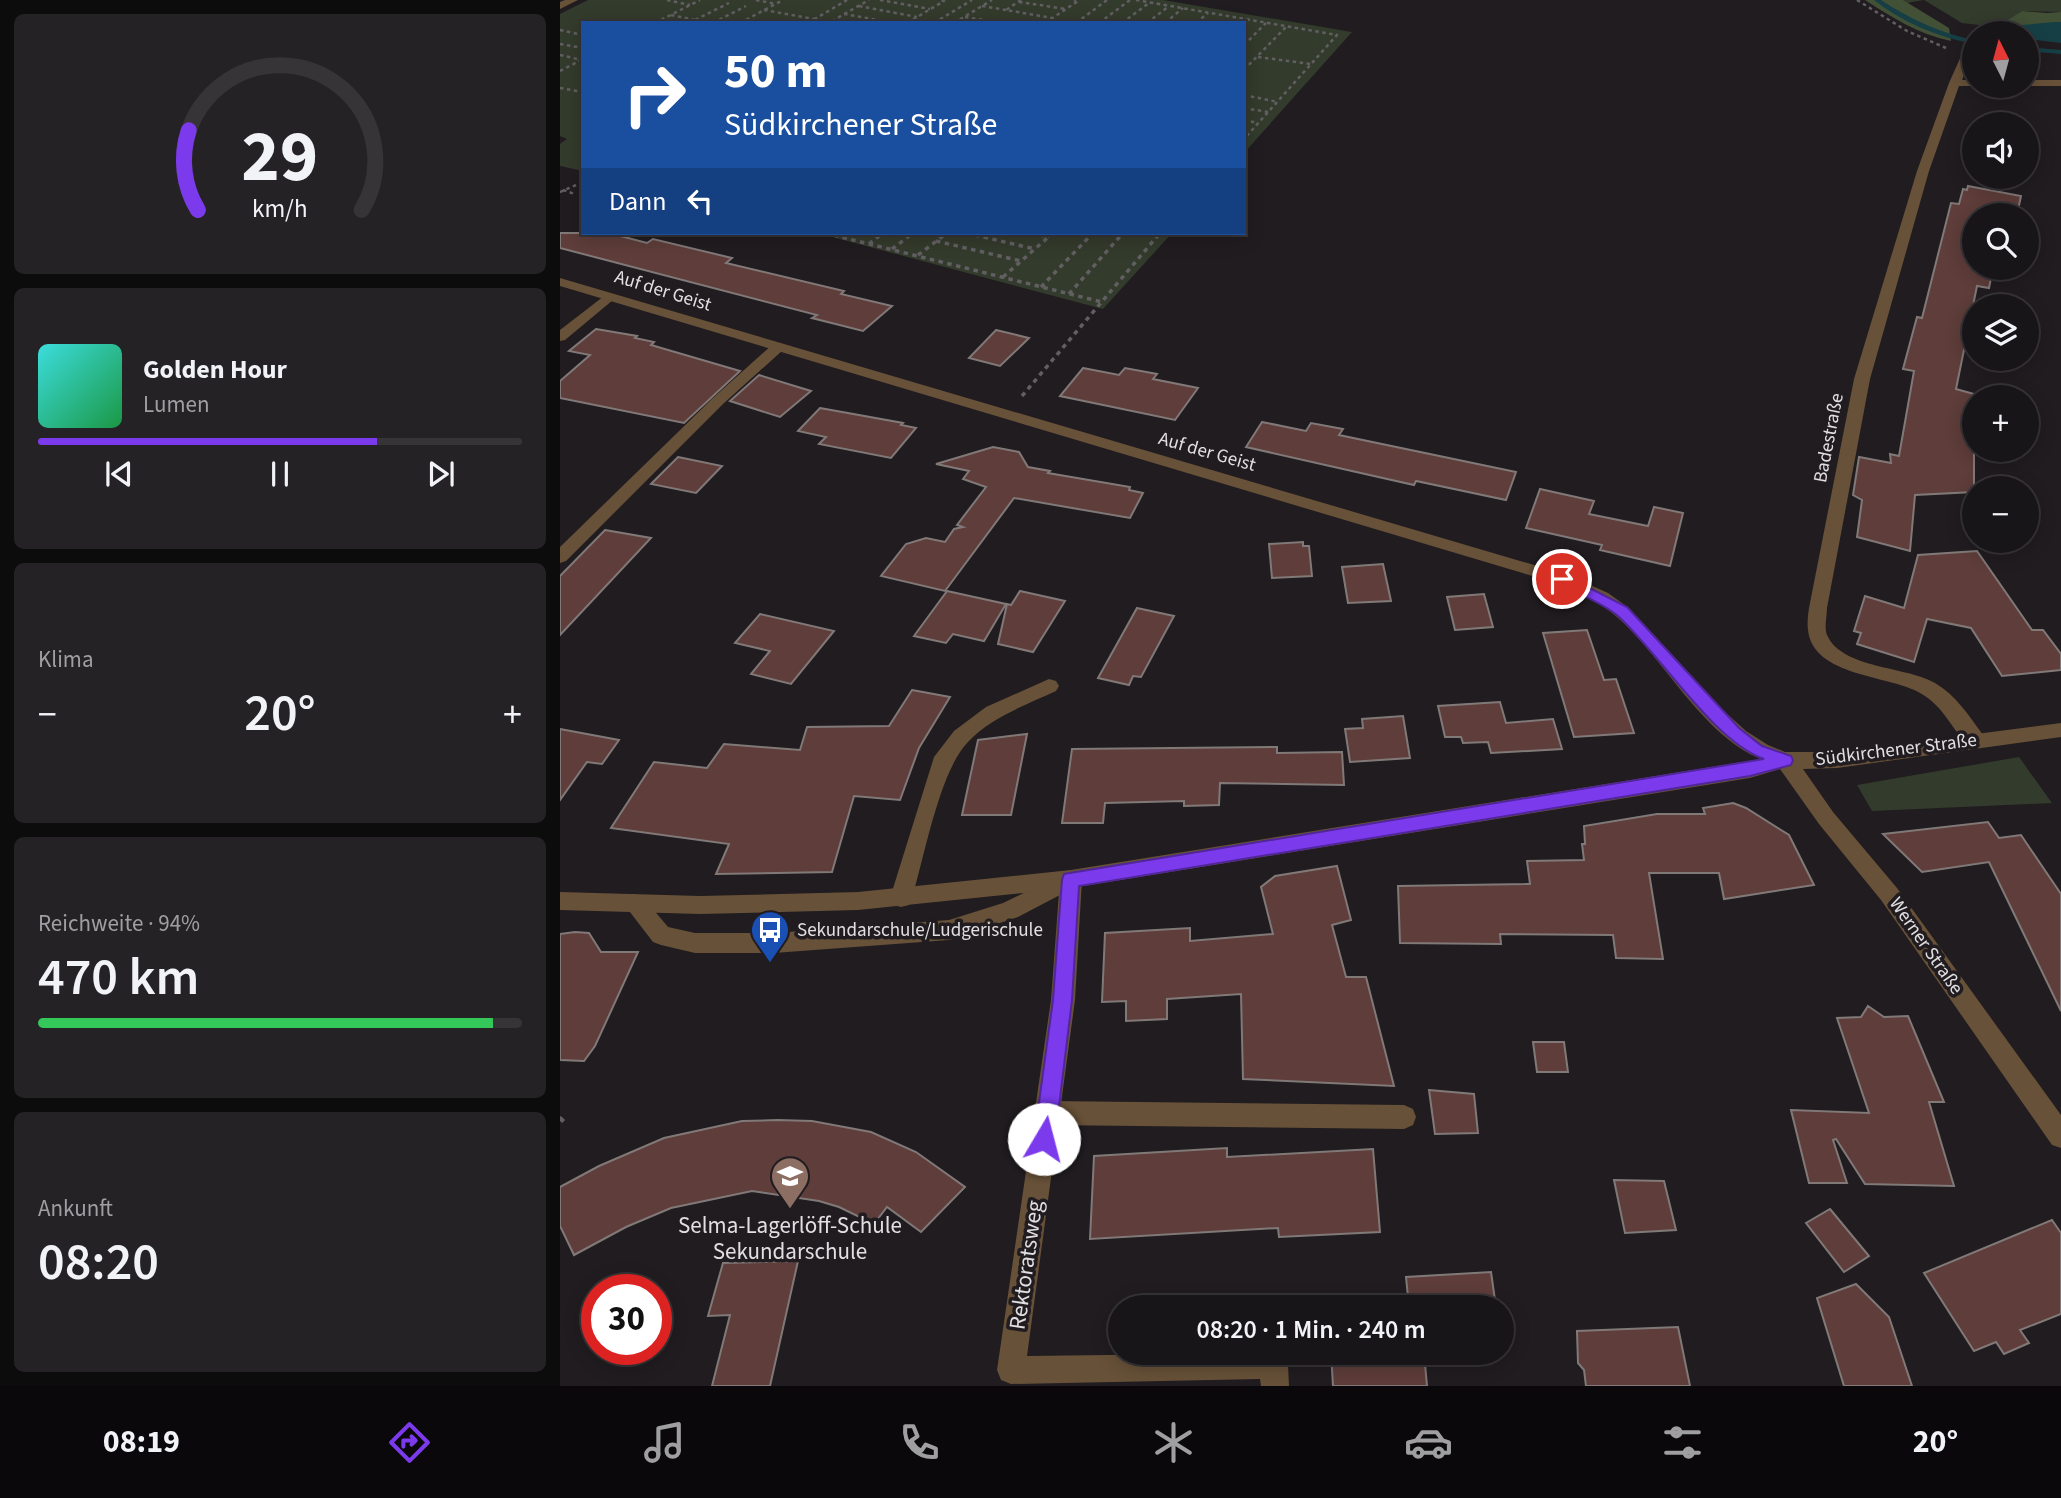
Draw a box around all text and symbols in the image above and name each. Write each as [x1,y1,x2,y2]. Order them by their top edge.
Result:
north arrow [1962,21,2039,98]
map controls [1962,21,2039,553]
text: 50 m [724,37,828,107]
icon: right [609,49,700,140]
text: Südkirchener Straße [724,102,997,148]
text: 29 [242,106,318,210]
button: sound [1962,112,2039,189]
icon: left [681,182,719,220]
text: Dann [609,183,667,220]
text: km/h [252,191,308,227]
button: search [1962,203,2039,280]
street label: Auf der Geist [611,263,715,319]
button: layers [1962,294,2039,371]
text: Golden Hour [143,351,287,388]
button: + [1962,385,2039,462]
text: Lumen [143,388,210,421]
street label: Badestraße [1807,391,1851,485]
street label: Auf der Geist [1155,425,1259,479]
icon: previous [100,455,138,493]
icon: pause [261,455,299,493]
icon: next [422,455,460,493]
button: − [1962,476,2039,553]
pin [1532,549,1592,609]
icon: arrive [1543,560,1581,598]
text: Klima [38,643,94,676]
text: 20° [244,677,316,751]
text: − [38,688,57,742]
text: + [503,688,522,742]
street label: Südkirchener Straße [1814,727,1978,773]
street label: Werner Straße [1882,892,1970,1000]
text: Reichweite · 94% [38,907,200,940]
bus stop icon: Sekundarschule/Ludgerischule [749,909,791,964]
place label: Sekundarschule/Ludgerischule [797,917,1043,944]
text: 470 km [38,941,199,1015]
position arrow [1007,1102,1081,1176]
school or university icon: Selma-Lagerlöff-Schule Sekundarschule [769,1155,811,1210]
text: Ankunft [38,1192,113,1225]
street label: Rektoratsweg [1001,1198,1051,1332]
place label: Selma-Lagerlöff-Schule Sekundarschule [678,1209,902,1268]
text: 08:20 [38,1226,159,1300]
speed limit sign: 30 [581,1274,672,1365]
text: 08:20 · 1 Min. · 240 m [1196,1311,1426,1348]
icon: directions [385,1418,434,1467]
icon: music [640,1418,689,1467]
icon: phone [895,1418,944,1467]
icon: climate [1149,1418,1198,1467]
icon: car [1404,1418,1453,1467]
icon: filters [1658,1418,1707,1467]
text: 08:19 [103,1419,180,1465]
text: 20° [1913,1419,1958,1465]

